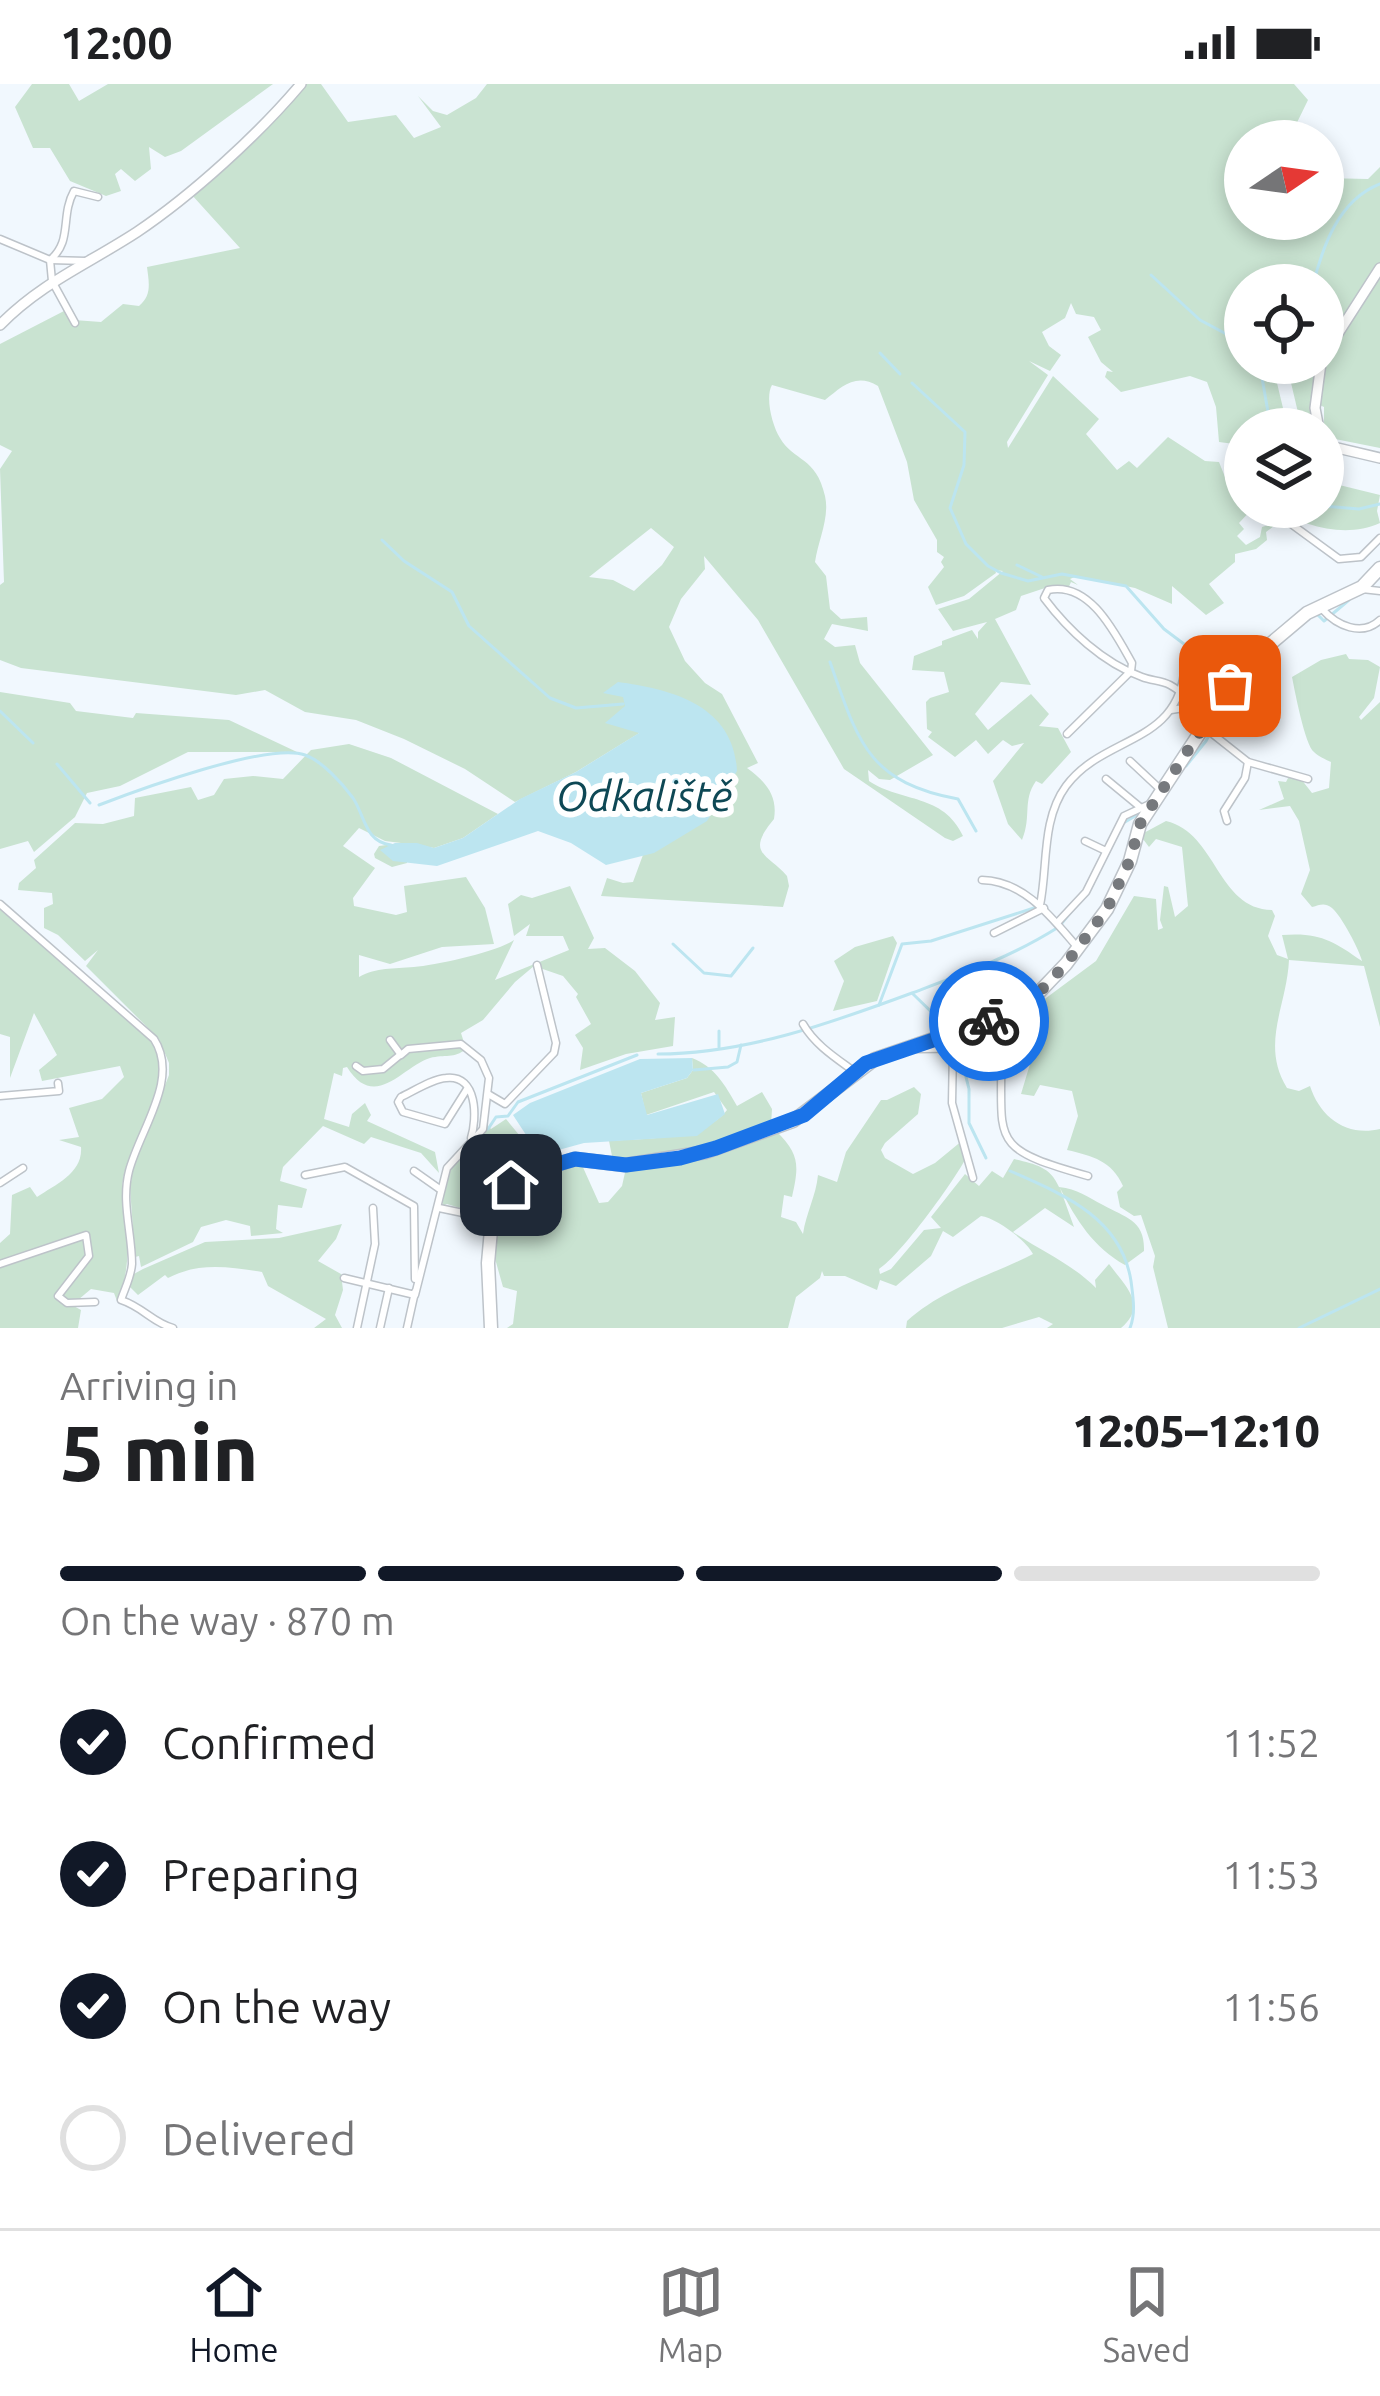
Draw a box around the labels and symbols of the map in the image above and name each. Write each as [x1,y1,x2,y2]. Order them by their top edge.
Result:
north arrow [1224,120,1344,240]
pin [1179,635,1281,737]
water label: Odkaliště [556,772,733,819]
courier [929,961,1049,1081]
pin [460,1134,562,1236]

